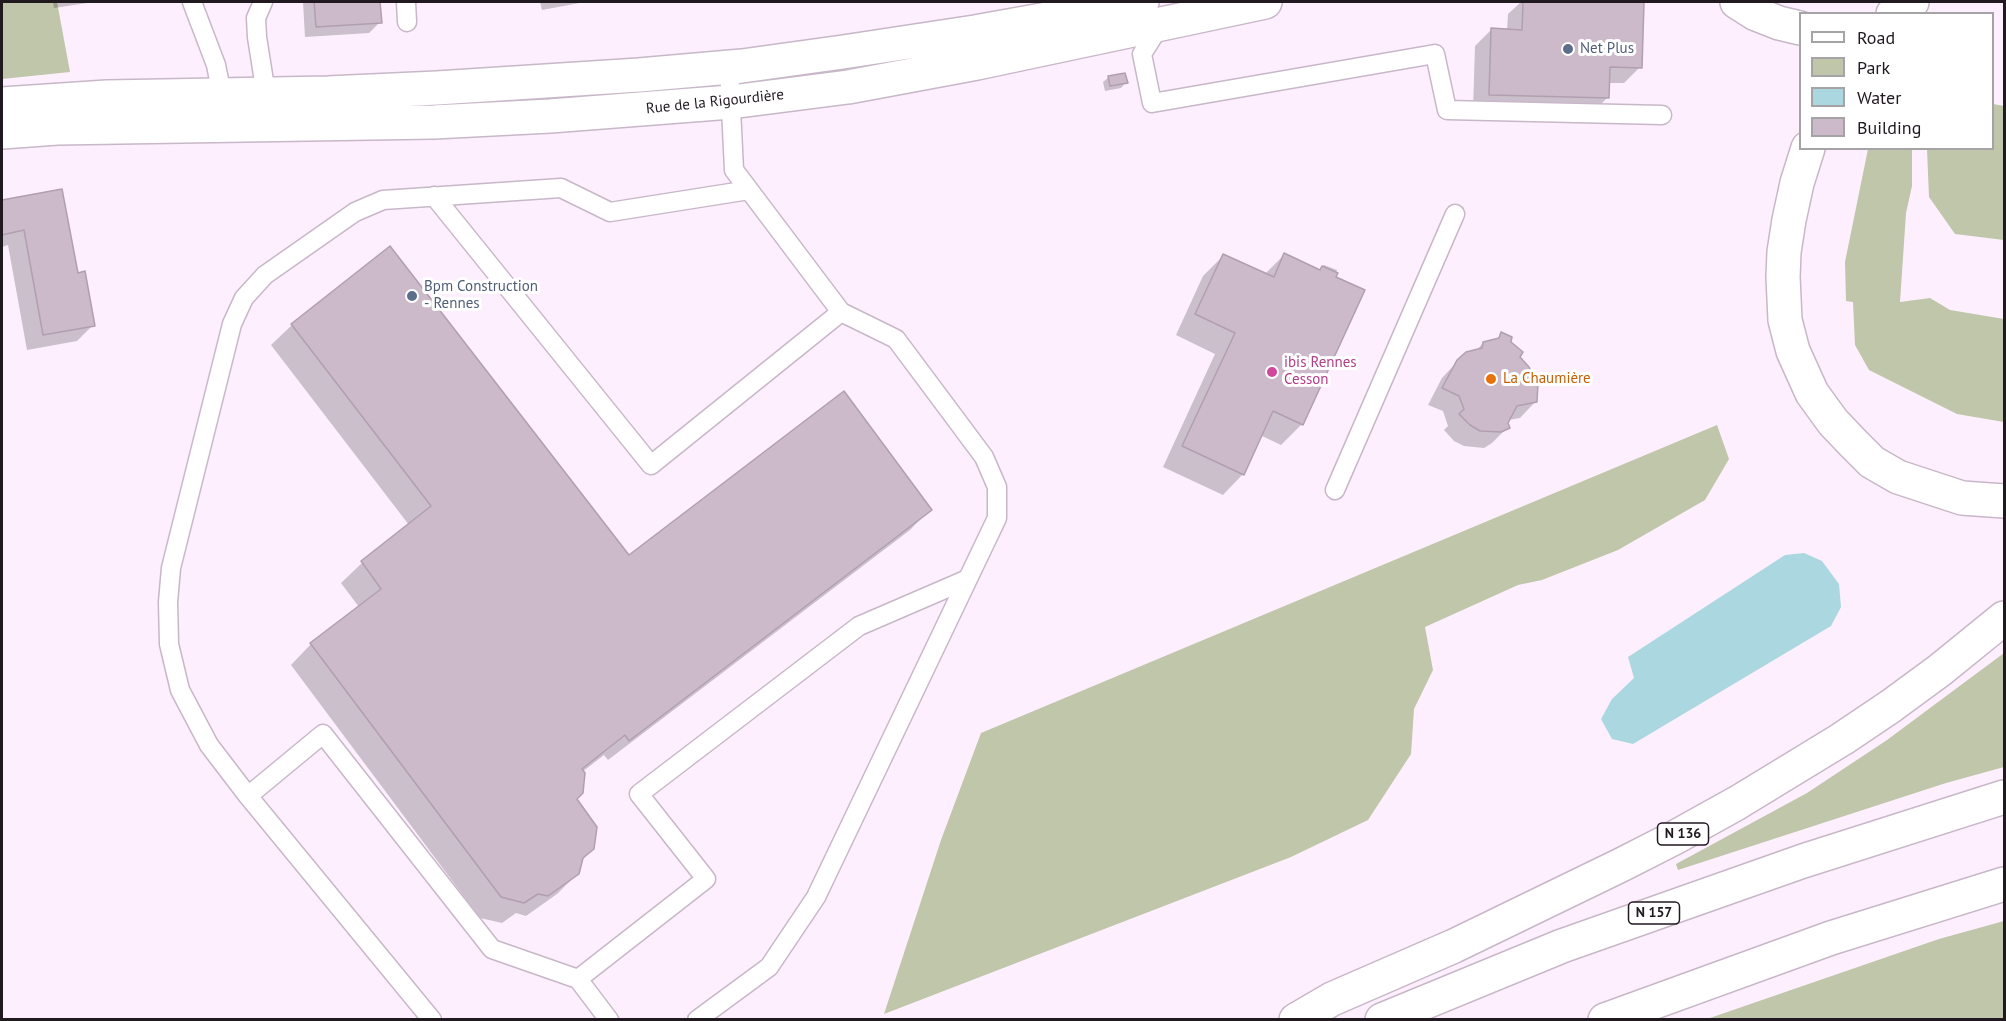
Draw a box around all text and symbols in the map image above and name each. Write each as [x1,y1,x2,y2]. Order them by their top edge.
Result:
legend [1799,12,1994,150]
text: Road [1857,26,1895,49]
place label: Net Plus [1580,40,1634,58]
marker: Net Plus [1561,42,1575,56]
text: Park [1857,56,1890,79]
street label: Rue de la Rigourdière [645,86,785,118]
text: Water [1857,86,1901,109]
text: Building [1857,116,1921,139]
place label: Bpm Construction - Rennes [424,278,538,313]
marker: Bpm Construction - Rennes [405,289,419,303]
place label: ibis Rennes Cesson [1284,354,1357,389]
marker: ibis Rennes Cesson [1265,365,1279,379]
place label: La Chaumière [1503,370,1591,388]
marker: La Chaumière [1484,372,1498,386]
road number: N 136 [1658,823,1708,845]
road number: N 157 [1628,902,1680,924]

